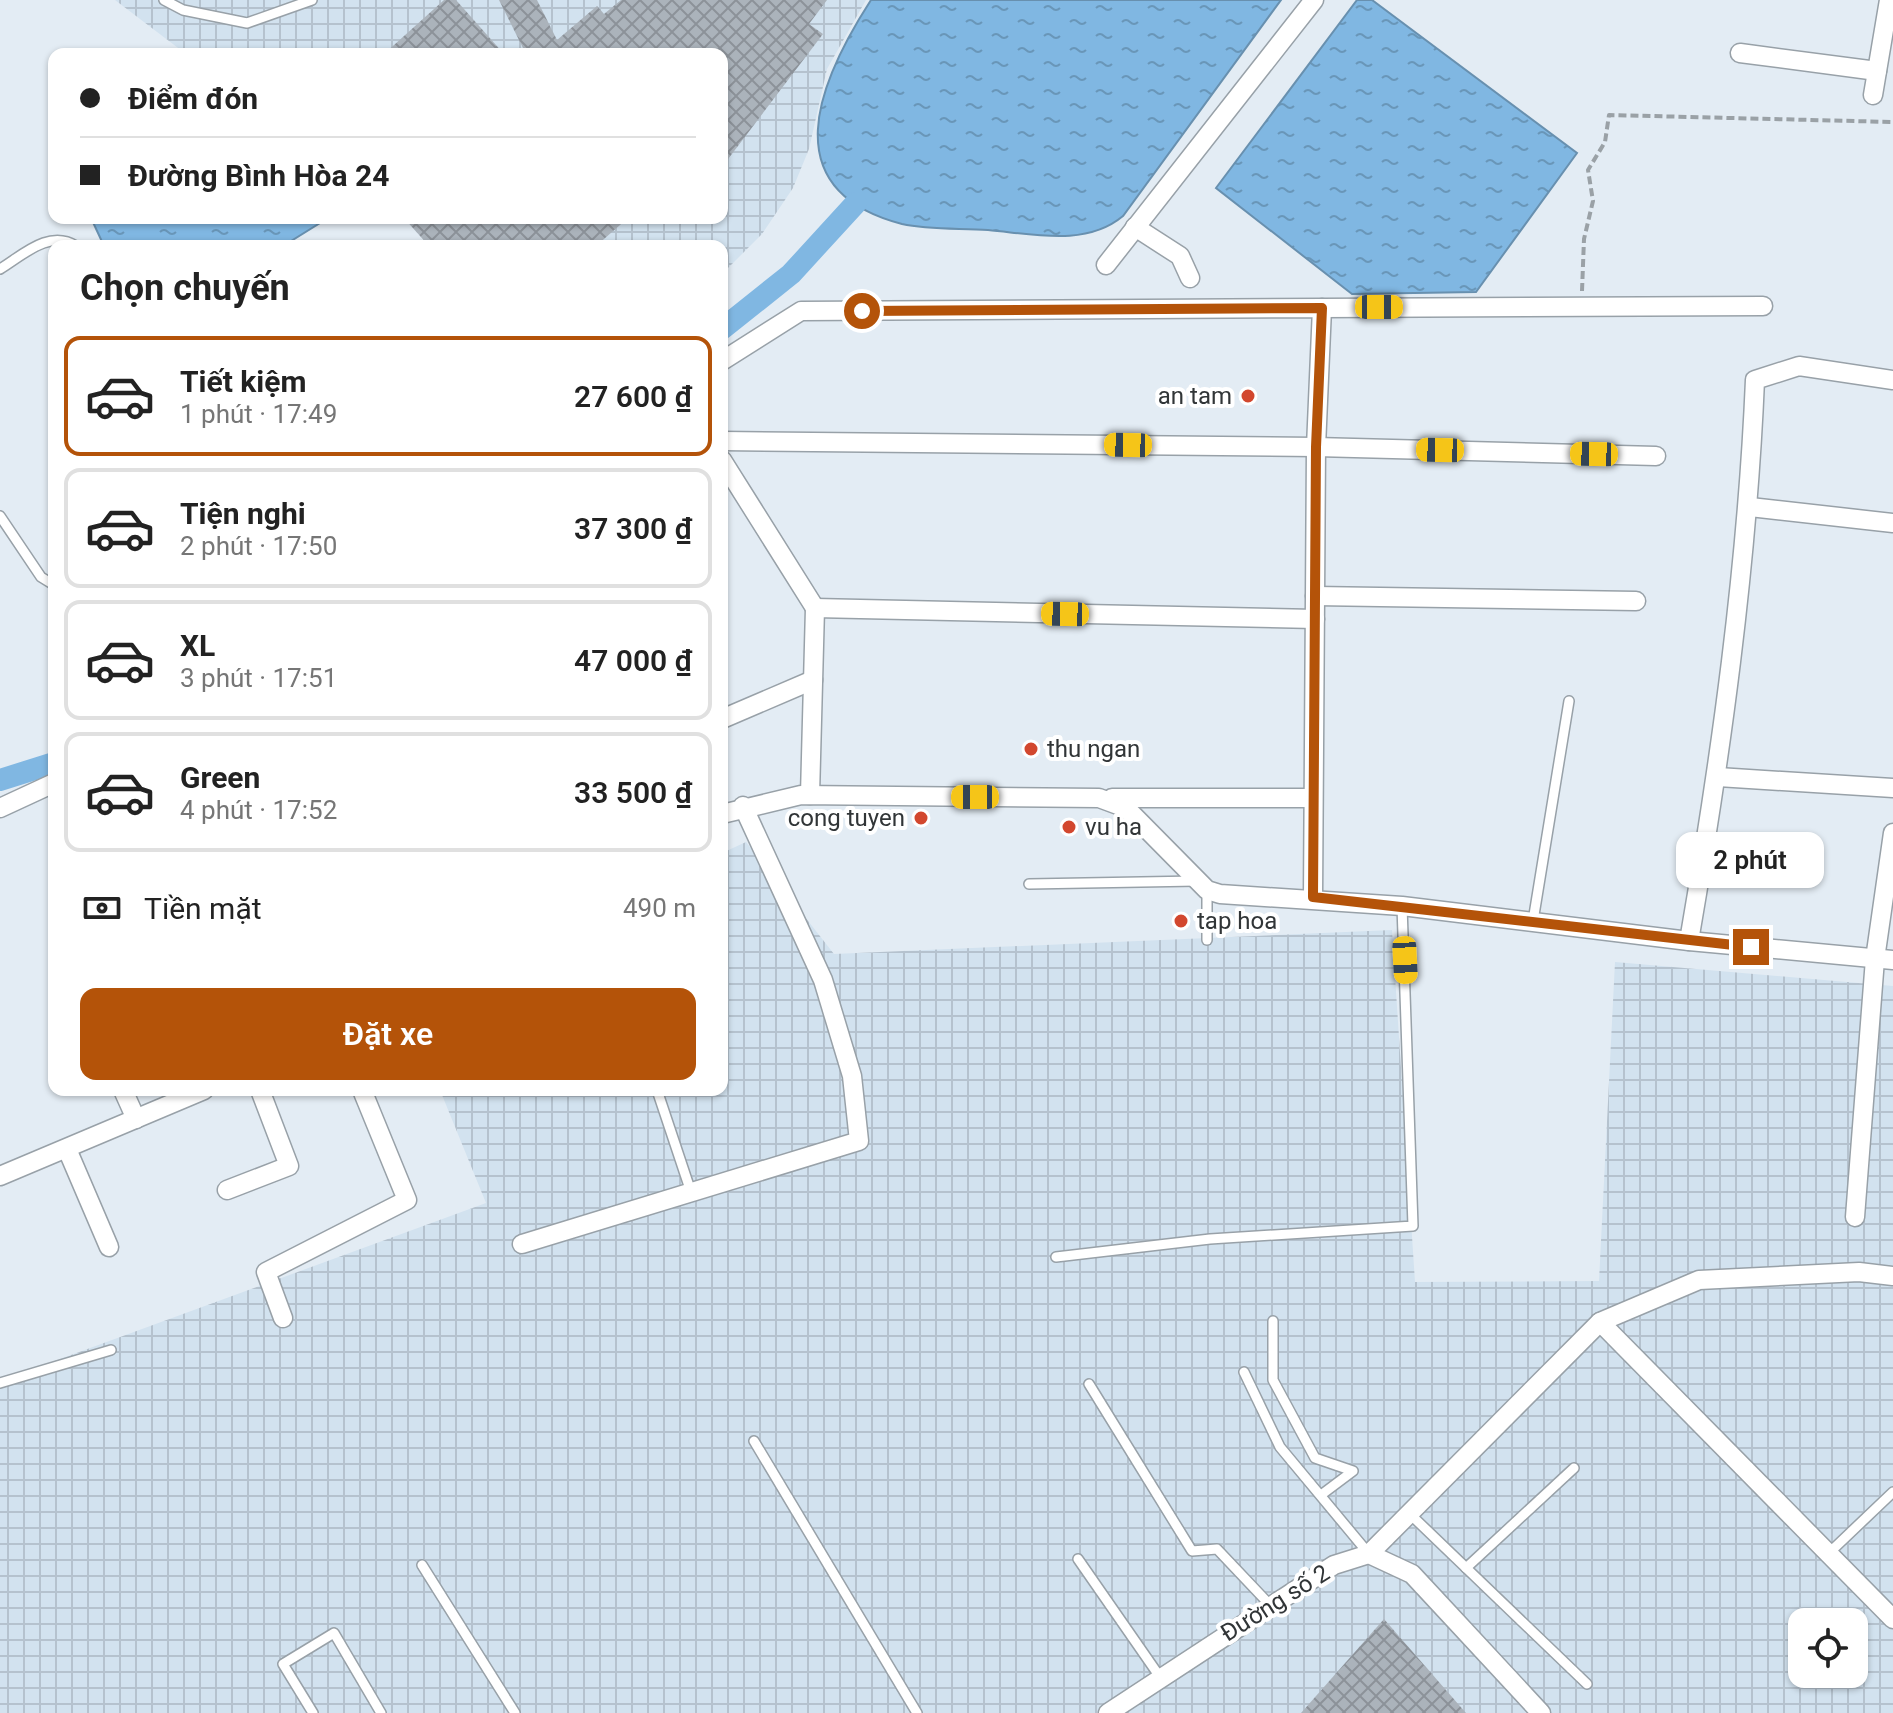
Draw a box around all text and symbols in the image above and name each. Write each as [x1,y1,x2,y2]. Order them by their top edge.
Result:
text: Điểm đón [128,81,258,116]
text: Đường Bình Hòa 24 [128,158,389,193]
text: Chọn chuyến [80,267,290,309]
route start [844,293,880,329]
car [1355,295,1403,319]
icon: car [84,360,156,432]
text: Tiết kiệm [180,364,307,399]
text: 27 600 ₫ [574,379,692,414]
place label: an tam [1158,382,1232,410]
marker: an tam [1239,387,1257,405]
text: 1 phút · 17:49 [180,399,337,429]
car [1104,433,1152,457]
car [1416,438,1464,462]
car [1570,442,1618,466]
icon: car [84,492,156,564]
text: Tiện nghi [180,496,306,531]
text: 37 300 ₫ [574,511,692,546]
text: 2 phút · 17:50 [180,531,337,561]
car [1041,602,1089,626]
icon: car [84,624,156,696]
text: XL [180,628,215,663]
text: 47 000 ₫ [574,643,692,678]
text: 3 phút · 17:51 [180,663,337,693]
place label: thu ngan [1047,735,1140,763]
marker: thu ngan [1022,740,1040,758]
icon: car [84,756,156,828]
text: Green [180,760,260,795]
text: 33 500 ₫ [574,775,692,810]
car [951,785,999,809]
text: 4 phút · 17:52 [180,795,337,825]
place label: cong tuyen [788,804,905,832]
marker: cong tuyen [912,809,930,827]
place label: vu ha [1085,813,1142,841]
marker: vu ha [1060,818,1078,836]
callout: 2 phút [1677,831,1825,887]
text: 2 phút [1713,845,1787,875]
icon: cash [80,886,124,930]
text: Tiền mặt [144,891,262,926]
text: 490 m [623,893,696,923]
place label: tap hoa [1197,907,1277,935]
marker: tap hoa [1172,912,1190,930]
route end [1733,929,1769,965]
car [1392,935,1418,985]
button: Đặt xe [80,988,696,1080]
street label: Đường số 2 [1215,1559,1335,1647]
map controls [1788,1608,1868,1688]
button: locate [1788,1608,1868,1688]

